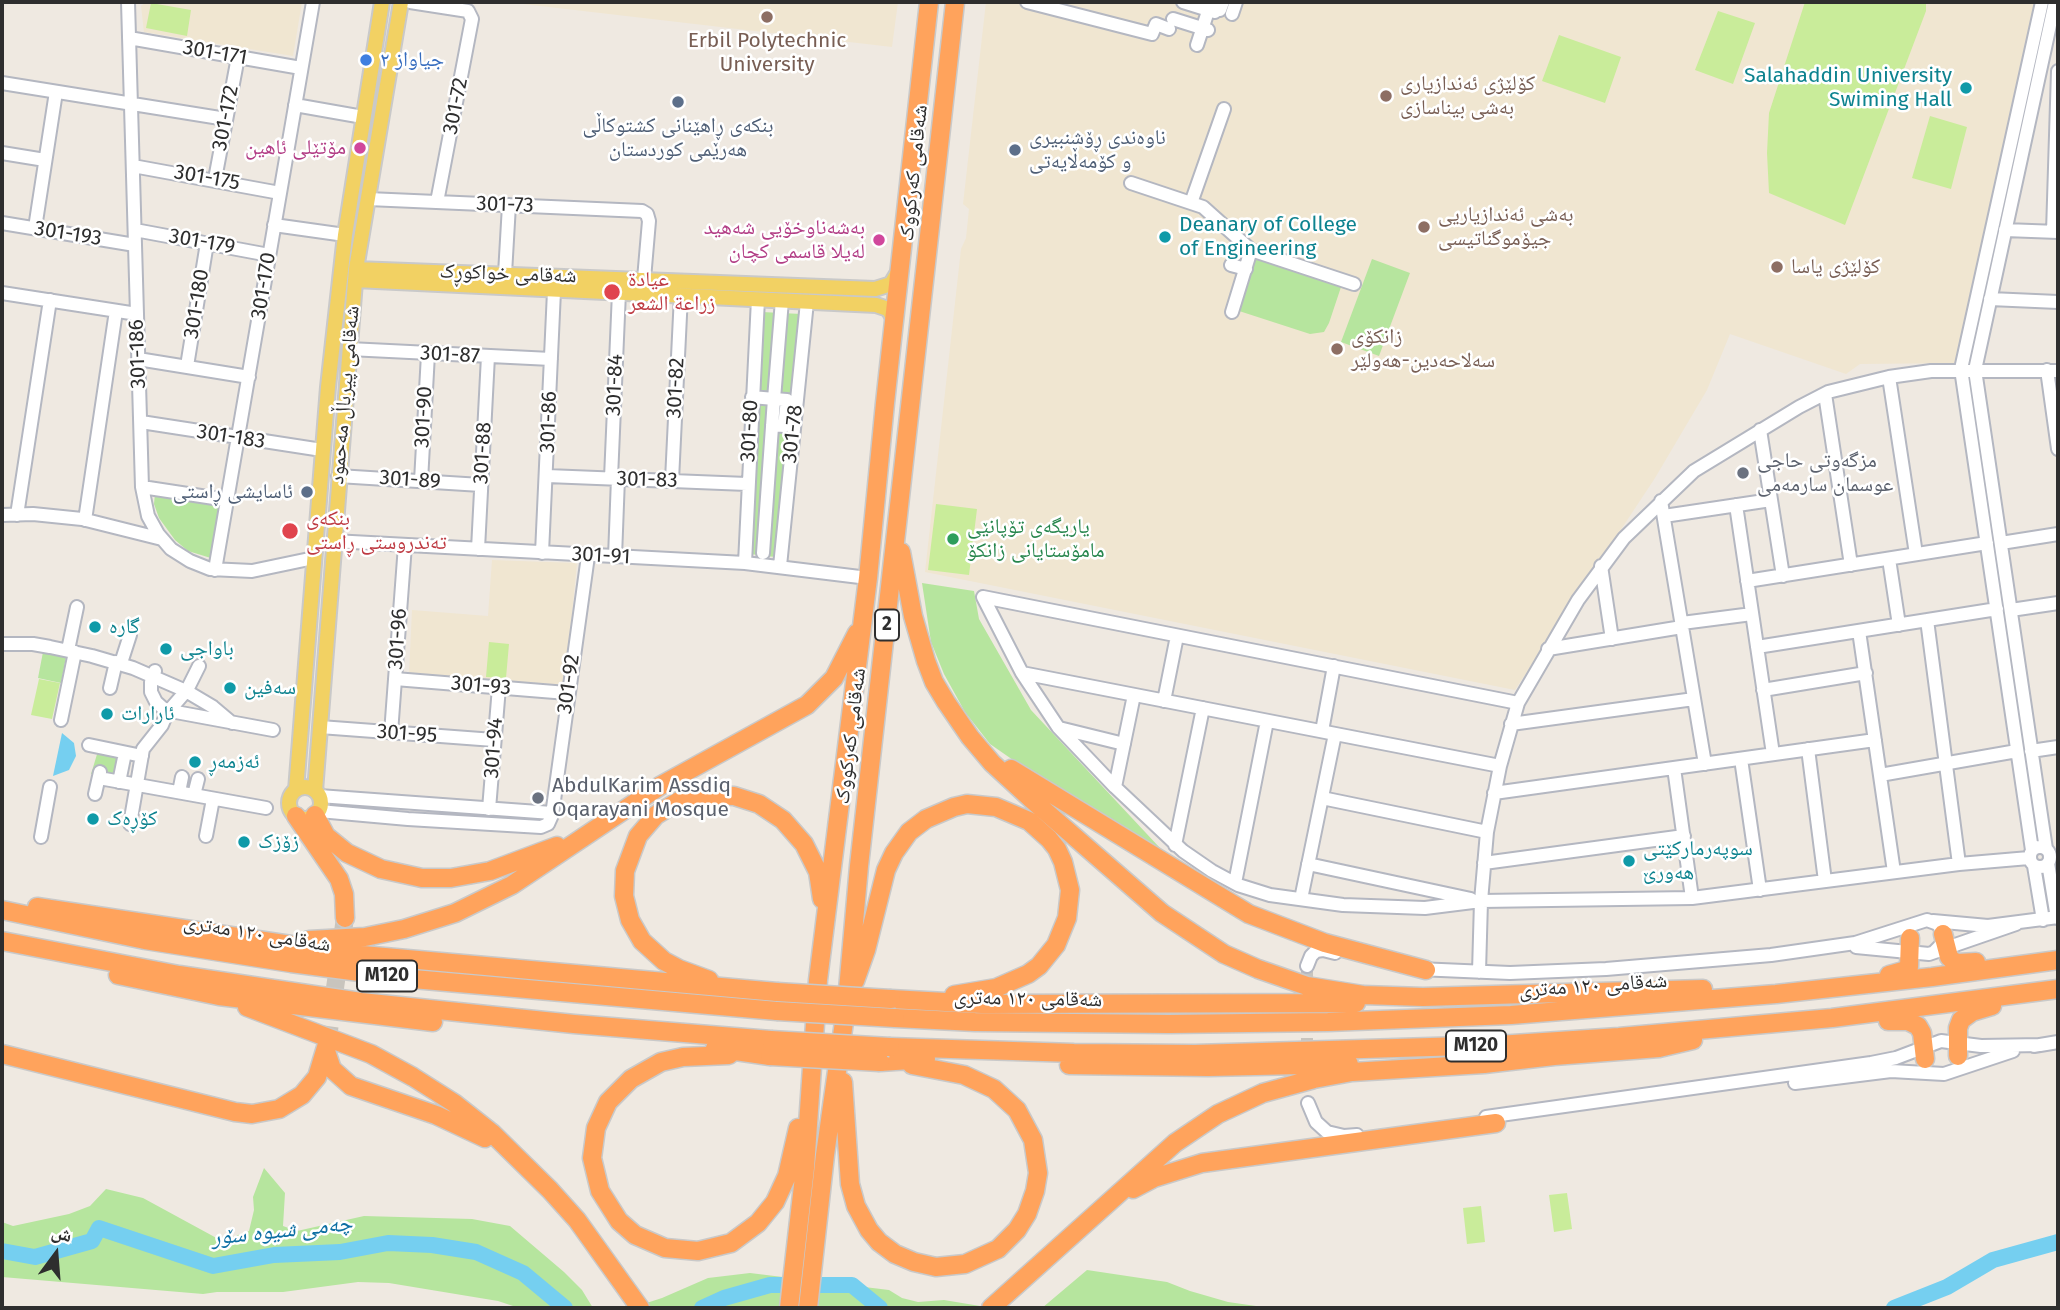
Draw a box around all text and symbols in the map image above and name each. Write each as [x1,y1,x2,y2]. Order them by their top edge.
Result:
marker: Erbil Polytechnic University [759,9,775,25]
place label: Erbil Polytechnic University [688,28,846,78]
street label: 301-171 [181,35,249,71]
place label: جیاواز ٢ [380,47,444,73]
marker: جیاواز ٢ [358,52,374,68]
place label: Salahaddin University Swiming Hall [1744,63,1952,113]
place label: کۆلێژی ئەندازیاری بەشی بیناسازی [1400,71,1535,121]
street label: 301-72 [438,75,474,137]
marker: Salahaddin University Swiming Hall [1958,80,1974,96]
street label: 301-172 [207,83,245,153]
marker: کۆلێژی ئەندازیاری بەشی بیناسازی [1378,88,1394,104]
marker: بنکەی ڕاهێنانی کشتوکاڵی هەرێمی کوردستان [670,94,686,110]
street label: شەقامی کەرکووک [894,104,934,242]
place label: بنکەی ڕاهێنانی کشتوکاڵی هەرێمی کوردستان [582,113,774,163]
place label: ناوەندی ڕۆشنبیری و کۆمەڵایەتی [1029,125,1166,175]
place label: مۆتێلی ئاهین [245,135,346,161]
marker: مۆتێلی ئاهین [352,140,368,156]
marker: ناوەندی ڕۆشنبیری و کۆمەڵایەتی [1007,142,1023,158]
street label: 301-175 [172,160,242,196]
street label: 301-73 [476,191,534,219]
place label: بەشی ئەندازیاریی جیۆموگناتیسی [1438,202,1573,252]
place label: Deanary of College of Engineering [1179,212,1357,262]
place label: بەشەناوخۆیی شەهید لەیلا قاسمی کچان [704,215,865,265]
street label: 301-193 [32,216,104,252]
marker: بەشی ئەندازیاریی جیۆموگناتیسی [1416,219,1432,235]
street label: 301-179 [167,224,237,260]
marker: Deanary of College of Engineering [1157,229,1173,245]
marker: بەشەناوخۆیی شەهید لەیلا قاسمی کچان [871,232,887,248]
street label: 301-170 [246,251,282,321]
place label: کۆلێژی یاسا [1791,254,1880,280]
street label: شەقامی خواکوڕک [439,259,577,289]
marker: کۆلێژی یاسا [1769,259,1785,275]
street label: 301-180 [179,267,215,341]
place label: عيادة زراعة الشعر [628,267,715,317]
marker: عيادة زراعة الشعر [602,282,622,302]
street label: شەقامی پیرباڵ مەحمود [325,305,365,485]
street label: 301-186 [124,319,152,389]
place label: زانکۆی سەلاحەدین-هەولێر [1351,324,1495,374]
street label: 301-87 [419,341,481,369]
marker: زانکۆی سەلاحەدین-هەولێر [1329,341,1345,357]
street label: 301-84 [601,354,629,416]
street label: 301-82 [662,357,690,419]
street label: 301-90 [410,386,438,448]
street label: 301-86 [535,391,563,453]
street label: 301-80 [736,399,764,463]
street label: 301-78 [777,404,809,464]
street label: 301-183 [195,419,267,455]
street label: 301-88 [469,421,497,485]
place label: مزگەوتی حاجی عوسمان سارمەمی [1757,448,1893,498]
street label: 301-89 [378,465,442,495]
marker: مزگەوتی حاجی عوسمان سارمەمی [1735,465,1751,481]
street label: 301-83 [616,466,678,494]
place label: ئاسایشی ڕاستی [173,479,293,505]
marker: ئاسایشی ڕاستی [299,484,315,500]
place label: بنکەی تەندروستی ڕاستی [306,506,447,556]
place label: یاریگەی تۆپانێی مامۆستایانی زانکۆ [967,514,1105,564]
marker: بنکەی تەندروستی ڕاستی [280,521,300,541]
marker: یاریگەی تۆپانێی مامۆستایانی زانکۆ [945,531,961,547]
street label: 301-91 [571,542,631,570]
street label: 301-96 [383,608,413,670]
road number: 2 [875,610,899,640]
place label: گارە [109,614,140,640]
marker: گارە [87,619,103,635]
place label: باواجی [180,636,234,662]
marker: باواجی [158,641,174,657]
street label: 301-92 [552,653,586,715]
street label: شەقامی کەرکووک [830,667,872,805]
street label: 301-93 [450,671,512,701]
place label: سەفین [244,675,296,701]
marker: سەفین [222,680,238,696]
place label: ئارارات [121,701,175,727]
marker: ئارارات [99,706,115,722]
street label: 301-94 [479,717,509,779]
street label: 301-95 [376,719,438,749]
place label: ئەزمەڕ [209,749,260,775]
marker: ئەزمەڕ [187,754,203,770]
place label: AbdulKarim Assdiq Oqarayani Mosque [552,773,731,823]
marker: AbdulKarim Assdiq Oqarayani Mosque [530,790,546,806]
place label: کۆڕەک [107,806,157,832]
marker: کۆڕەک [85,811,101,827]
place label: زۆزک [258,829,299,855]
marker: زۆزک [236,834,252,850]
place label: سوپەرمارکێتی هەورێ [1643,836,1753,886]
marker: سوپەرمارکێتی هەورێ [1621,853,1637,869]
street label: شەقامی ١٢٠ مەتری [182,910,332,958]
road number: M120 [357,960,417,992]
street label: شەقامی ١٢٠ مەتری [1518,968,1668,1004]
street label: شەقامی ١٢٠ مەتری [953,985,1103,1013]
road number: M120 [1446,1030,1506,1062]
water label: چەمی شیوە سۆر [210,1210,354,1252]
north arrow [21,1219,91,1289]
text: ش [49,1219,75,1247]

